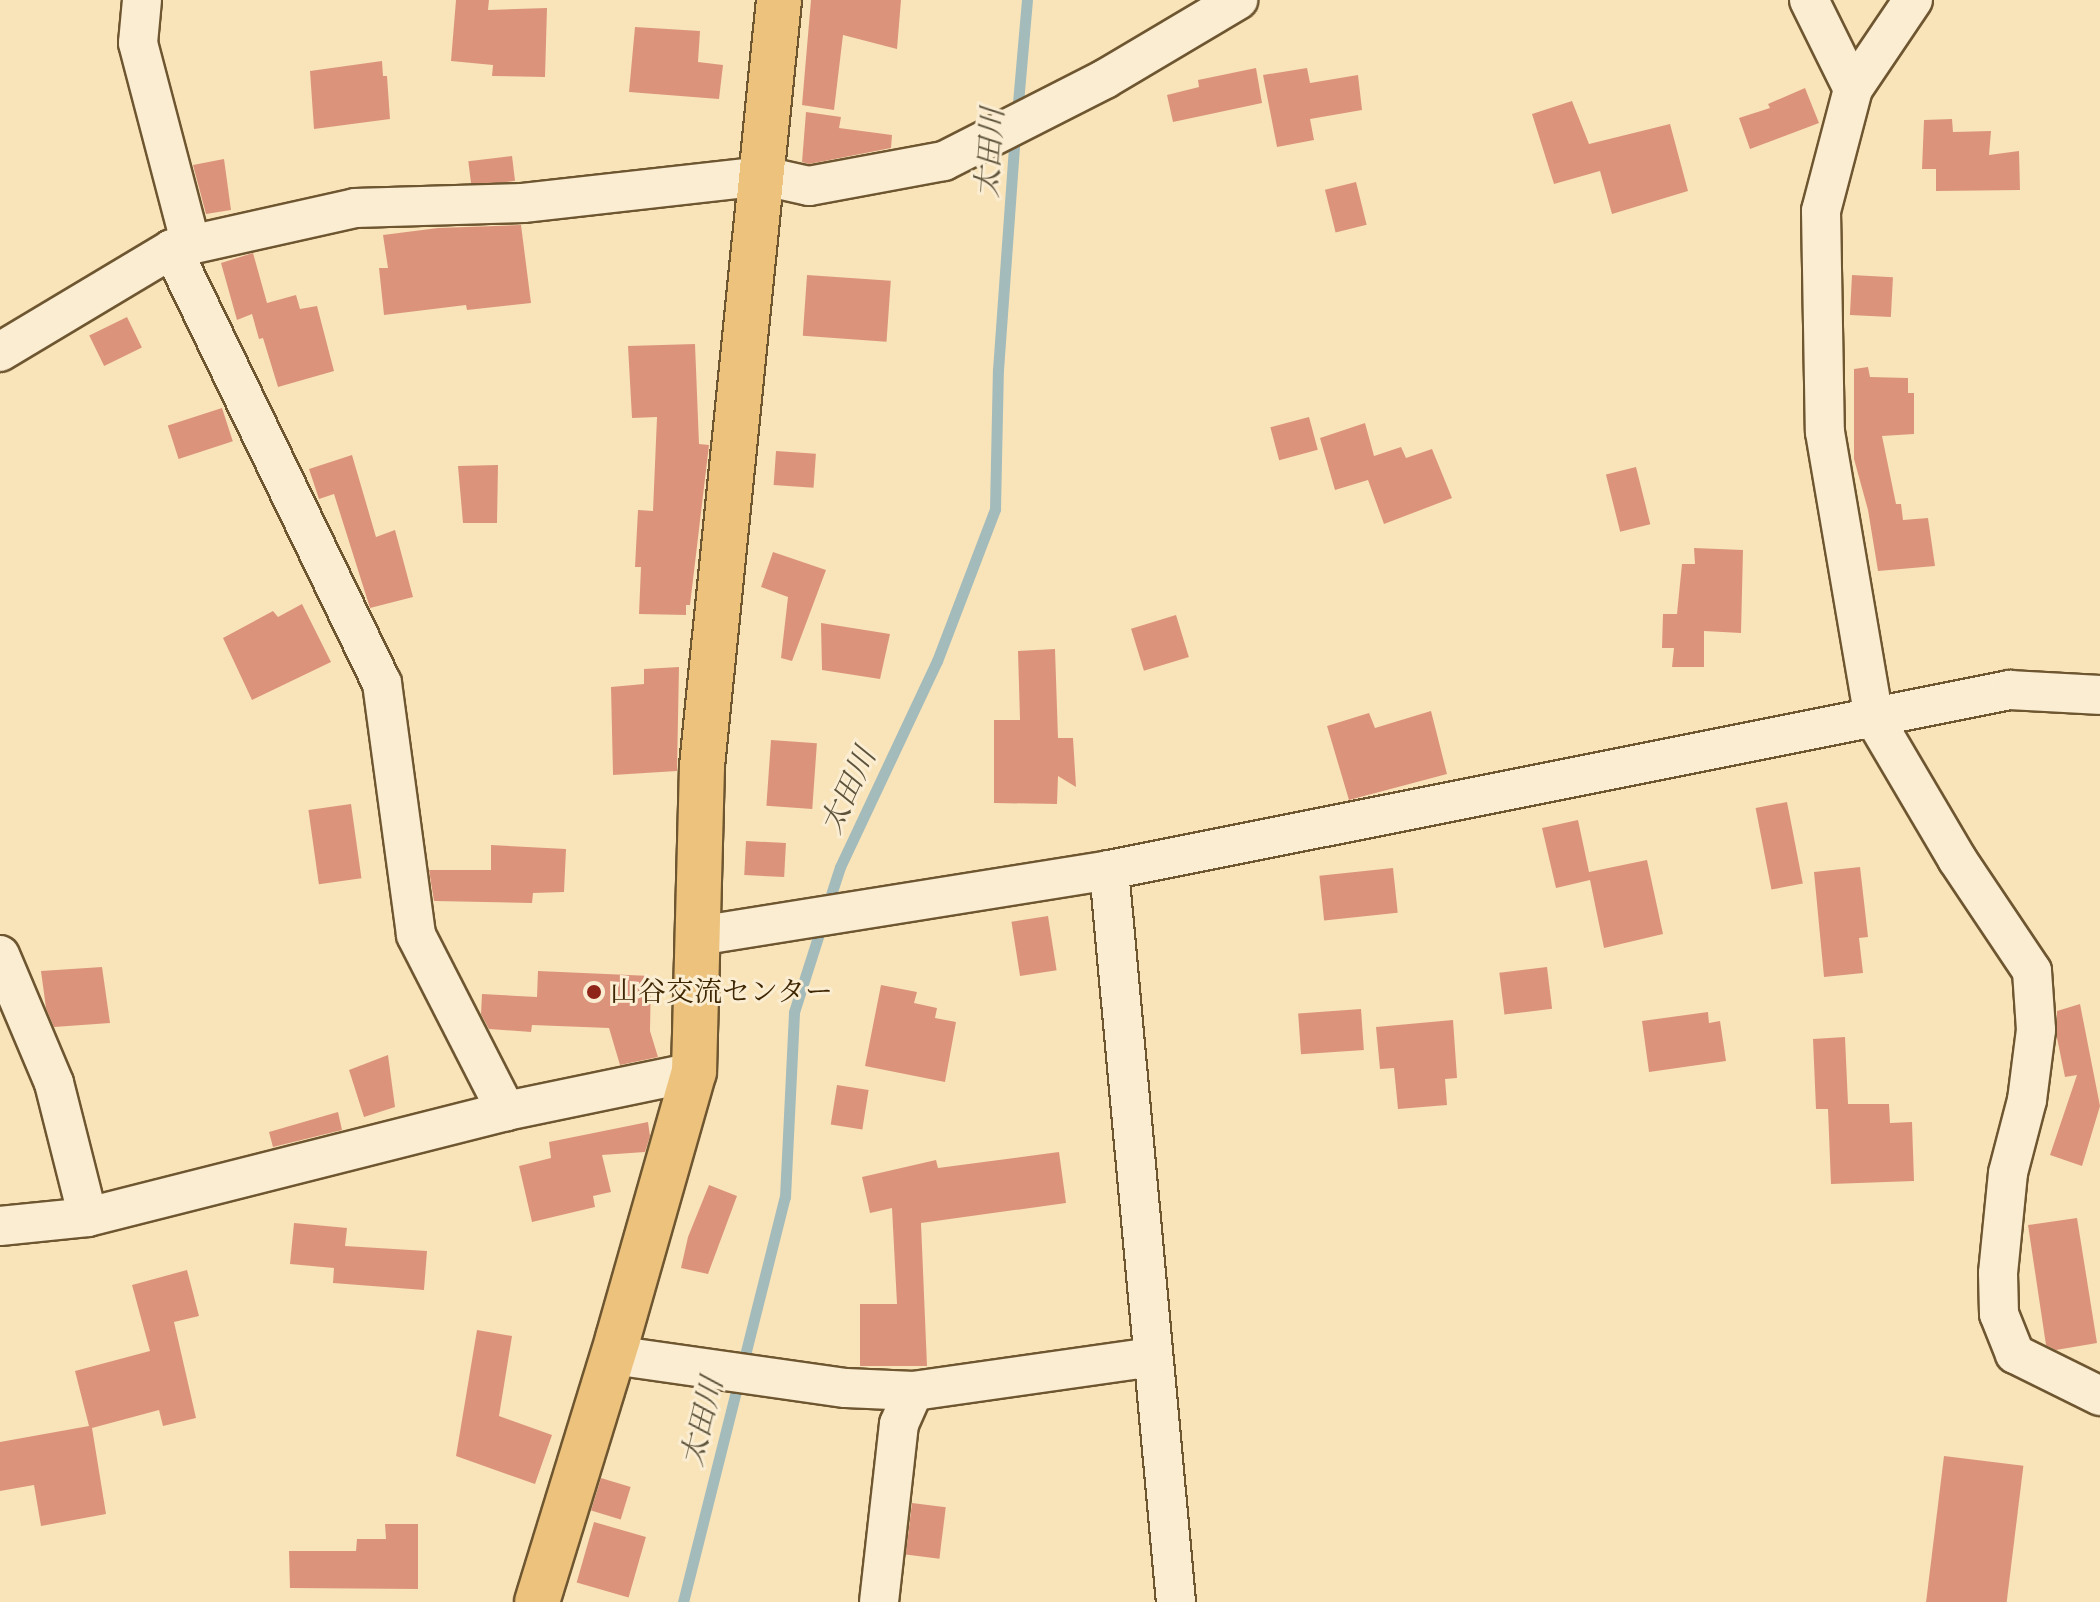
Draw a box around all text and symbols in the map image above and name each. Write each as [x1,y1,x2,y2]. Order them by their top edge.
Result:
water label: 太田川 [970,107,1012,199]
water label: 太田川 [814,743,884,839]
place label: 山谷交流センター [610,975,834,1009]
marker: 山谷交流センター [585,983,603,1001]
water label: 太田川 [675,1374,731,1470]

